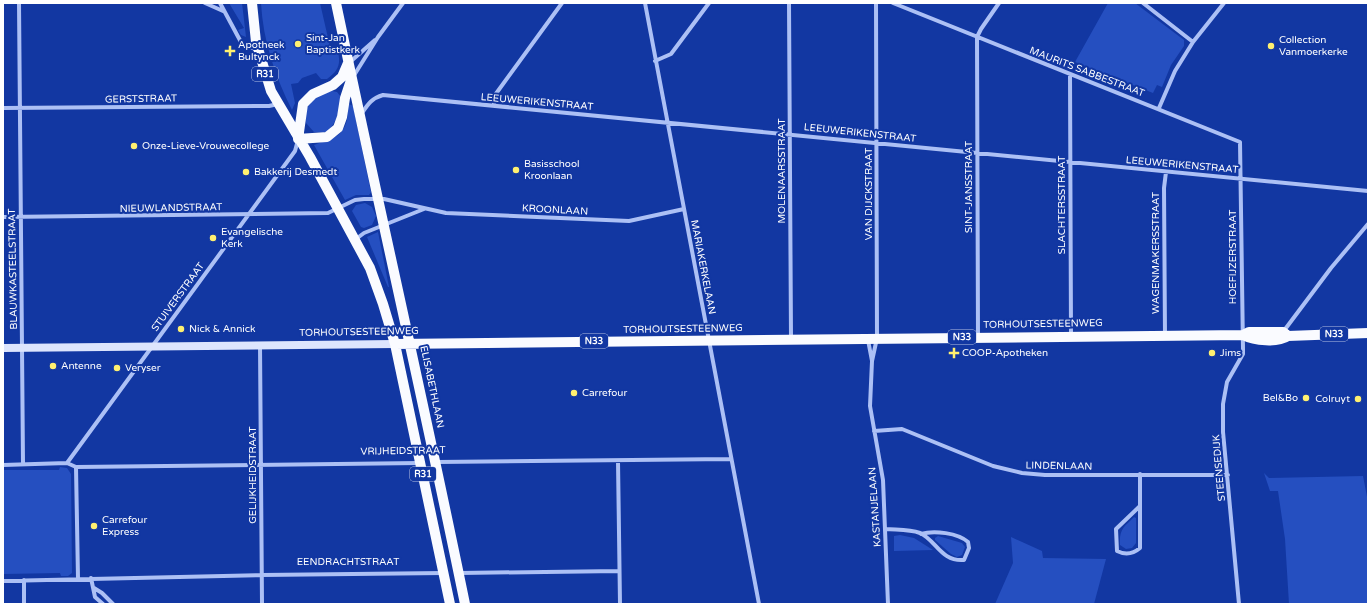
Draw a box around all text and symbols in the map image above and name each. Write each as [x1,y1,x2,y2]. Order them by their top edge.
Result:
place label: Sint-Jan Baptistkerk [306,32,361,56]
place label: Collection Vanmoerkerke [1279,34,1348,58]
place label: Apotheek Bultynck [238,39,285,63]
marker: Sint-Jan Baptistkerk [293,39,303,49]
marker: Collection Vanmoerkerke [1266,41,1276,51]
street label: MAURITS SABBESTRAAT [1028,44,1146,100]
marker: Apotheek Bultynck [225,46,235,56]
road number: R31 [252,67,278,81]
street label: LEEUWERIKENSTRAAT [480,91,594,113]
street label: GERSTSTRAAT [105,92,177,106]
street label: MOLENAARSSTRAAT [776,118,788,224]
street label: LEEUWERIKENSTRAAT [803,121,917,145]
place label: Onze-Lieve-Vrouwecollege [142,140,270,152]
marker: Onze-Lieve-Vrouwecollege [129,141,139,151]
street label: SINT-JANSSTRAAT [963,141,975,233]
street label: VAN DIJCKSTRAAT [863,148,875,240]
street label: LEEUWERIKENSTRAAT [1125,154,1239,176]
street label: SLACHTERSSTRAAT [1056,156,1068,254]
place label: Basisschool Kroonlaan [524,158,580,182]
marker: Basisschool Kroonlaan [511,165,521,175]
place label: Bakkerij Desmedt [254,166,337,178]
marker: Bakkerij Desmedt [241,167,251,177]
street label: WAGENMAKERSSTRAAT [1150,192,1162,314]
street label: NIEUWLANDSTRAAT [120,201,222,215]
street label: KROONLAAN [522,202,588,218]
street label: BLAUWKASTEELSTRAAT [6,208,20,330]
street label: HOEFIJZERSTRAAT [1227,210,1239,304]
street label: MARIAKERKELAAN [688,219,718,315]
place label: Evangelische Kerk [221,226,283,250]
marker: Evangelische Kerk [208,233,218,243]
street label: STUIVERSTRAAT [149,260,207,334]
street label: TORHOUTSESTEENWEG [983,317,1103,331]
street label: TORHOUTSESTEENWEG [623,322,743,336]
place label: Nick & Annick [189,323,256,335]
marker: Nick & Annick [176,324,186,334]
street label: TORHOUTSESTEENWEG [299,325,419,339]
road number: N33 [1320,327,1348,341]
road number: N33 [948,330,976,344]
road number: N33 [580,334,608,348]
street label: ELISABETHLAAN [417,345,447,429]
place label: COOP-Apotheken [962,347,1048,359]
place label: Jims [1220,347,1241,359]
marker: COOP-Apotheken [949,348,959,358]
marker: Jims [1207,348,1217,358]
place label: Antenne [61,360,102,372]
marker: Antenne [48,361,58,371]
place label: Veryser [125,362,161,374]
marker: Veryser [112,363,122,373]
place label: Carrefour [582,387,627,399]
marker: Carrefour [569,388,579,398]
place label: Bel&Bo [1263,392,1298,404]
marker: Bel&Bo [1301,393,1311,403]
place label: Colruyt [1315,393,1350,405]
marker: Colruyt [1353,394,1363,404]
street label: GELIJKHEIDSTRAAT [247,426,259,524]
street label: STEENSEDIJK [1210,434,1228,502]
street label: VRIJHEIDSTRAAT [360,444,446,458]
street label: LINDENLAAN [1025,459,1093,473]
road number: R31 [410,467,436,481]
street label: KASTANJELAAN [866,467,884,547]
place label: Carrefour Express [102,514,147,538]
marker: Carrefour Express [89,521,99,531]
street label: EENDRACHTSTRAAT [297,556,399,568]

